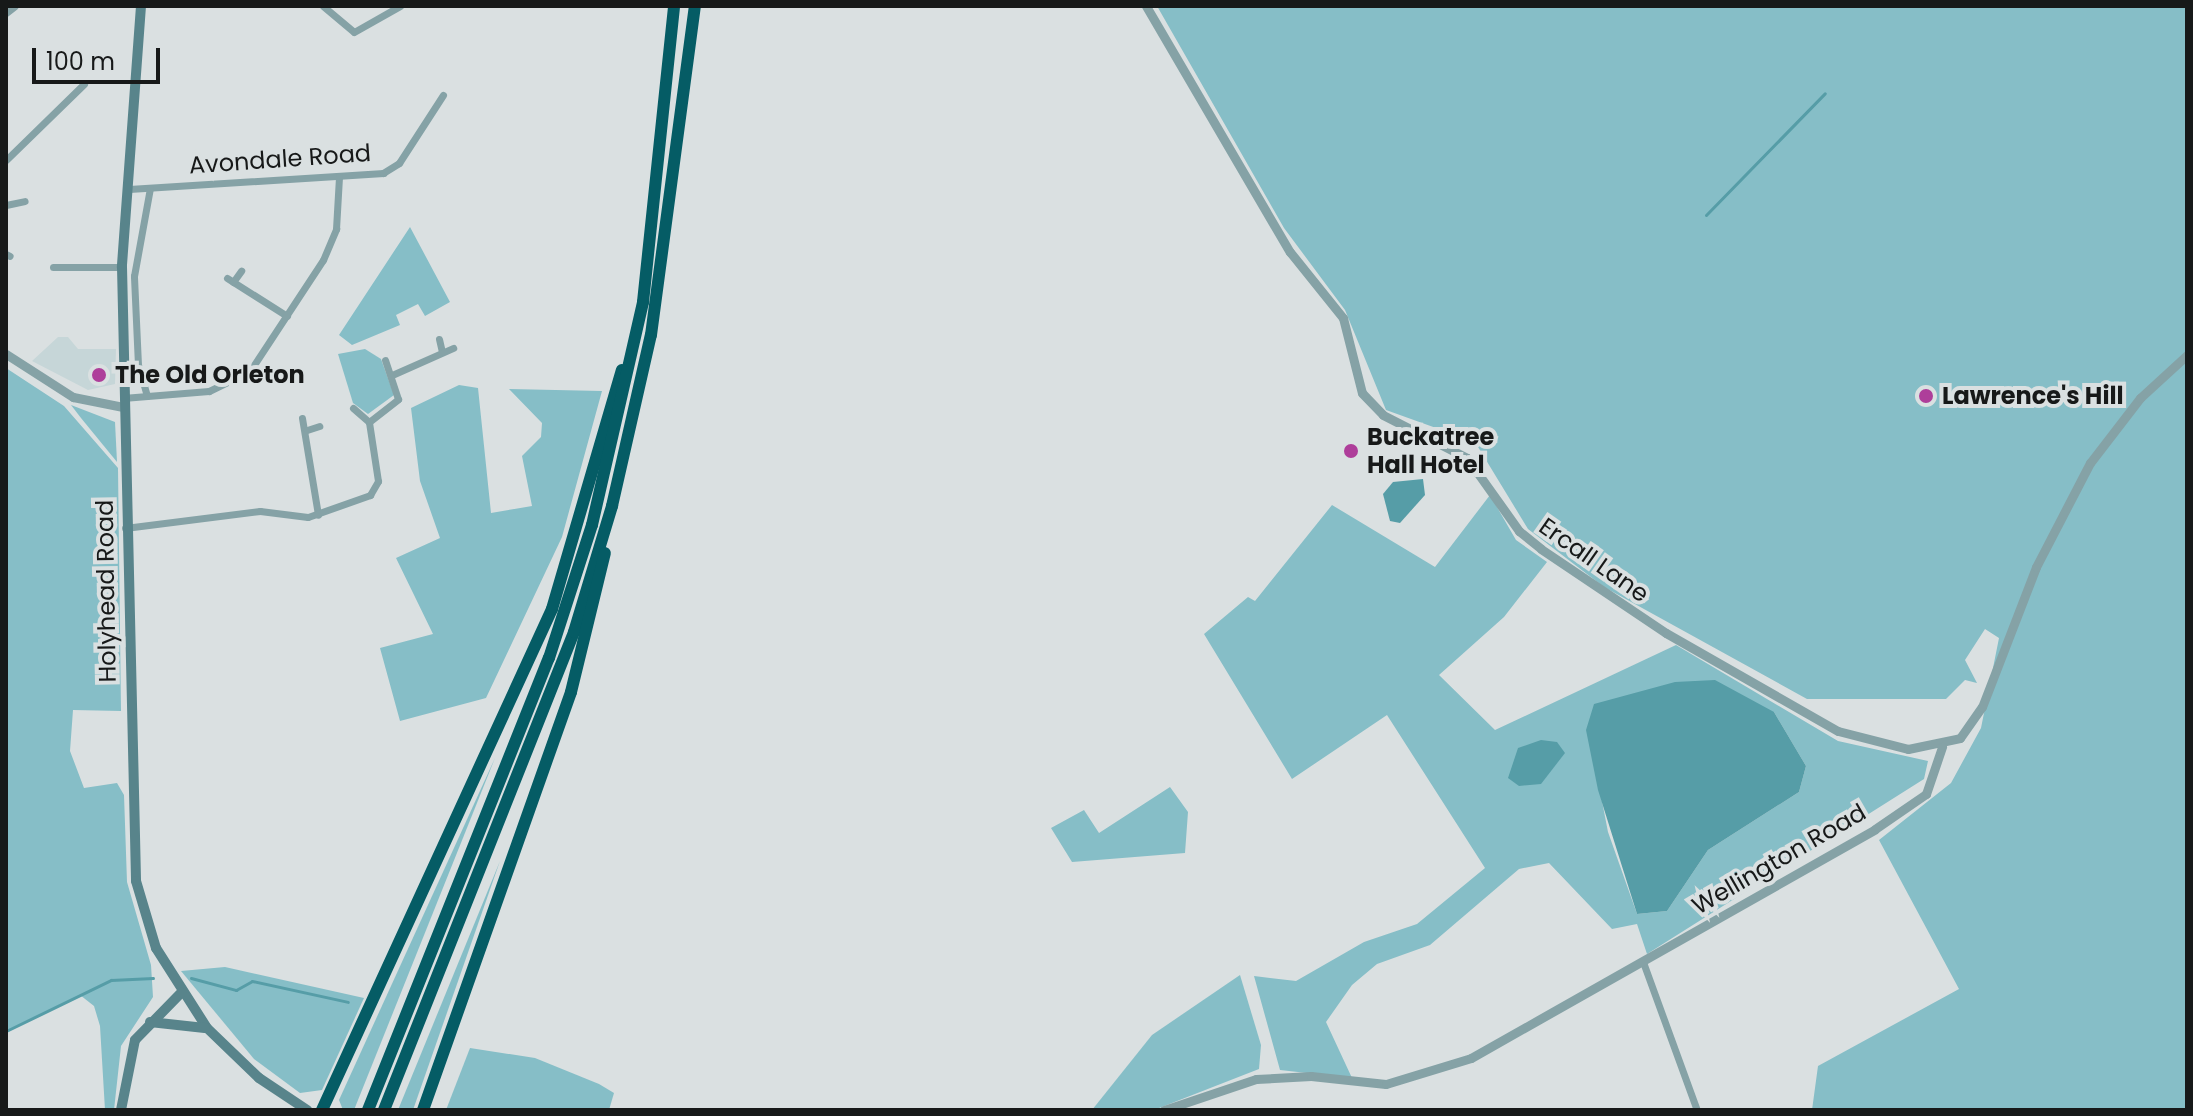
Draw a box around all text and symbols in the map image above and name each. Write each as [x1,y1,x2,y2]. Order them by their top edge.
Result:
scale bar [36,32,164,82]
text: 100 m [46,45,115,78]
street label: Avondale Road [188,138,372,180]
place label: The Old Orleton [115,361,305,389]
marker: The Old Orleton [90,366,108,384]
place label: Lawrence's Hill [1942,382,2124,410]
marker: Lawrence's Hill [1917,387,1935,405]
place label: Buckatree Hall Hotel [1367,423,1494,479]
marker: Buckatree Hall Hotel [1342,442,1360,460]
street label: Holyhead Road [90,499,122,683]
street label: Ercall Lane [1534,512,1654,608]
street label: Wellington Road [1687,798,1871,920]

